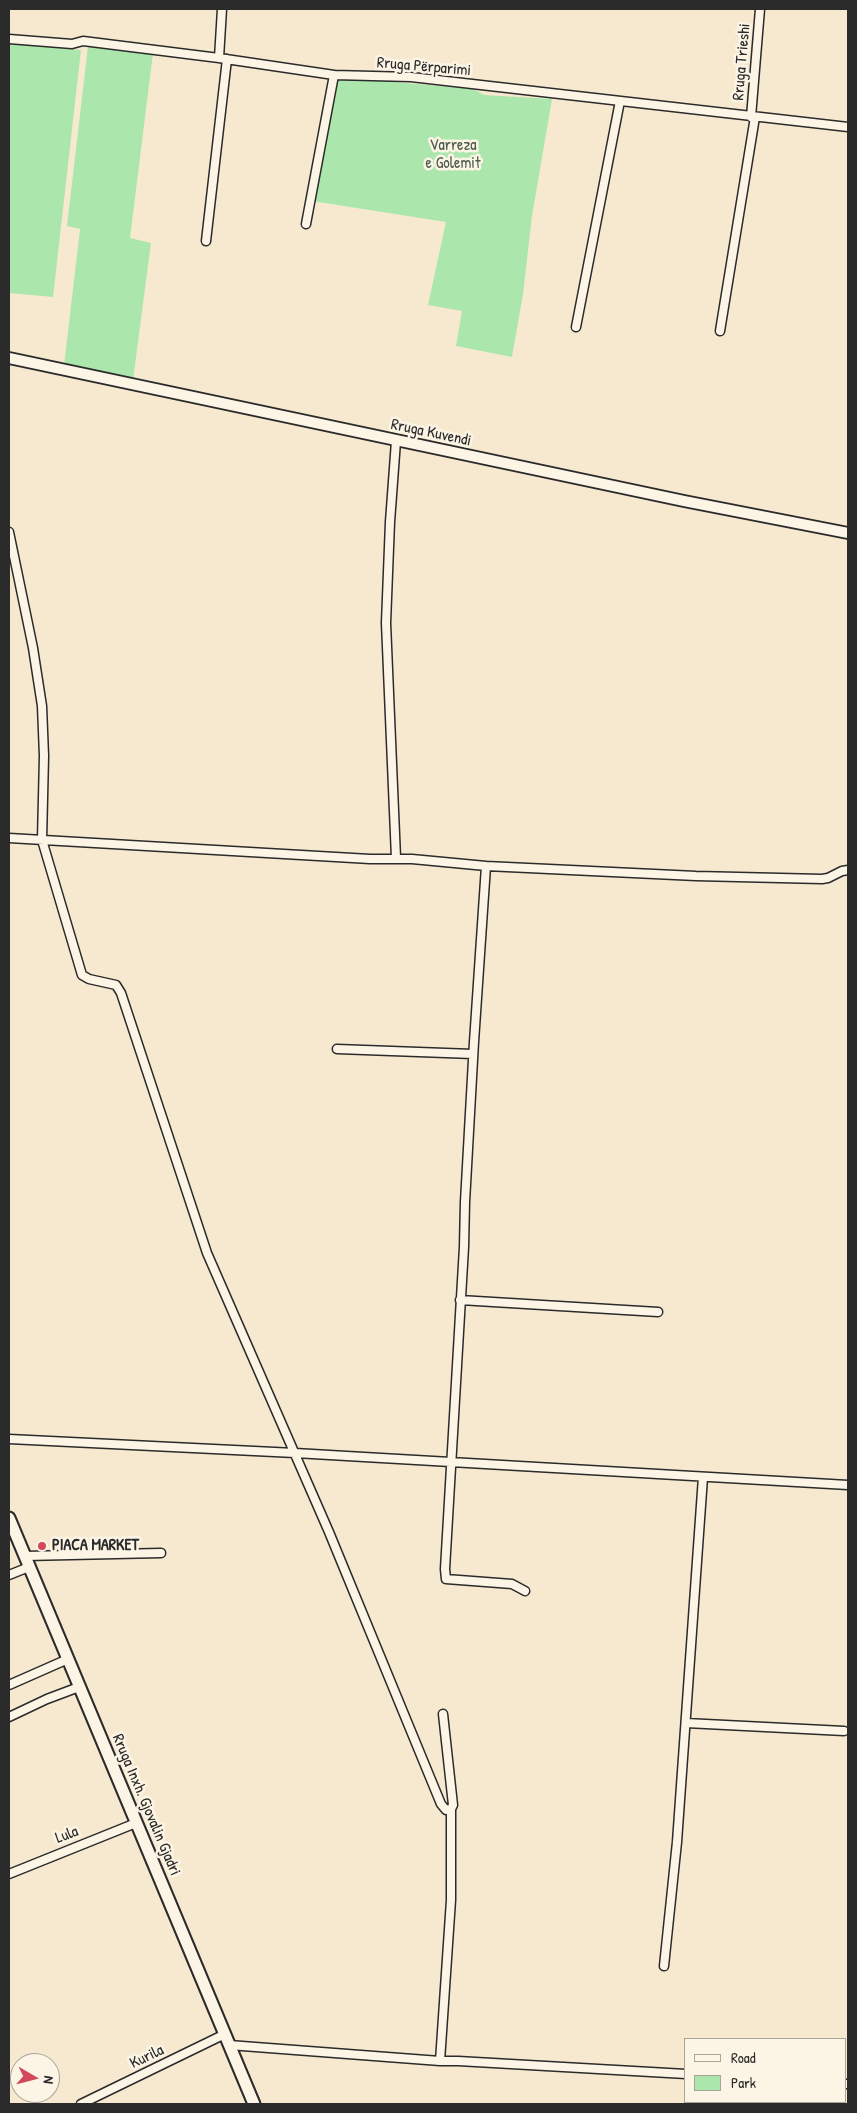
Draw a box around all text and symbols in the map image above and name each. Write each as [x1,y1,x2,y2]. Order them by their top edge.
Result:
street label: Rruga Trieshi [729,23,755,101]
street label: Rruga Përparimi [376,53,472,81]
park label: Varreza e Golemit [426,136,480,174]
street label: Rruga Kuvendi [389,415,473,451]
place label: PIACA MARKET [52,1536,139,1556]
marker: PIACA MARKET [36,1540,48,1552]
street label: Rruga Inxh. Gjovalin Gjadri [107,1731,185,1879]
street label: Lula [53,1822,81,1848]
legend [684,2038,847,2103]
street label: Kurila [127,2041,167,2073]
text: Road [731,2047,756,2068]
north arrow [10,2053,60,2103]
text: Park [731,2072,756,2093]
text: N [39,2075,59,2085]

